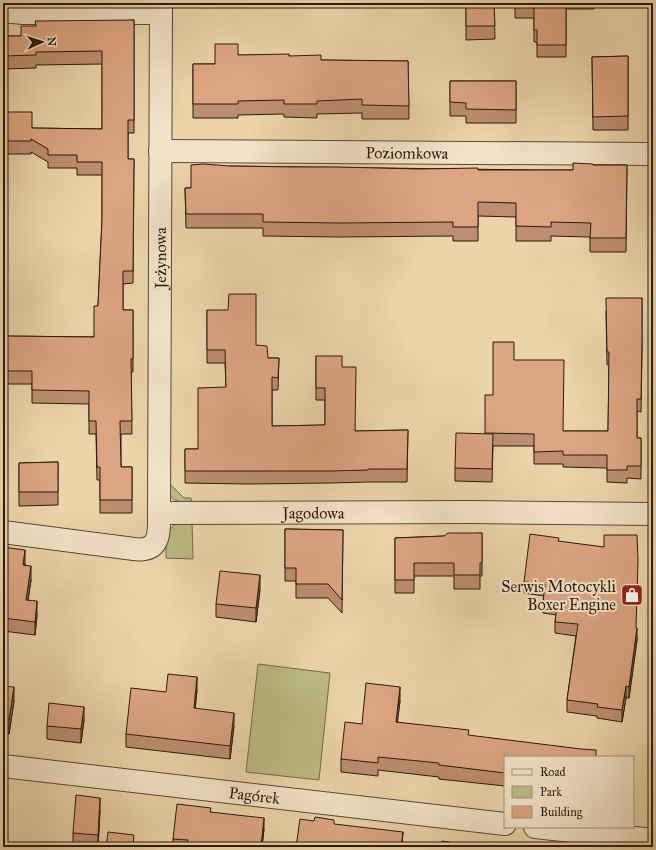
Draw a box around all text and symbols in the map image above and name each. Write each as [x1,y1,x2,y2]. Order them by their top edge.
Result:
north arrow [22,22,62,62]
text: N [45,36,58,47]
street label: Poziomkowa [366,143,449,162]
street label: Jeżynowa [150,227,170,291]
street label: Jagodowa [281,503,345,523]
place label: Serwis Motocykli Boxer Engine [501,577,617,615]
shop icon: Serwis Motocykli Boxer Engine [619,582,645,608]
legend [504,756,634,828]
text: Road [540,765,566,779]
street label: Pagórek [228,783,281,807]
text: Park [540,785,562,799]
text: Building [540,805,583,820]

